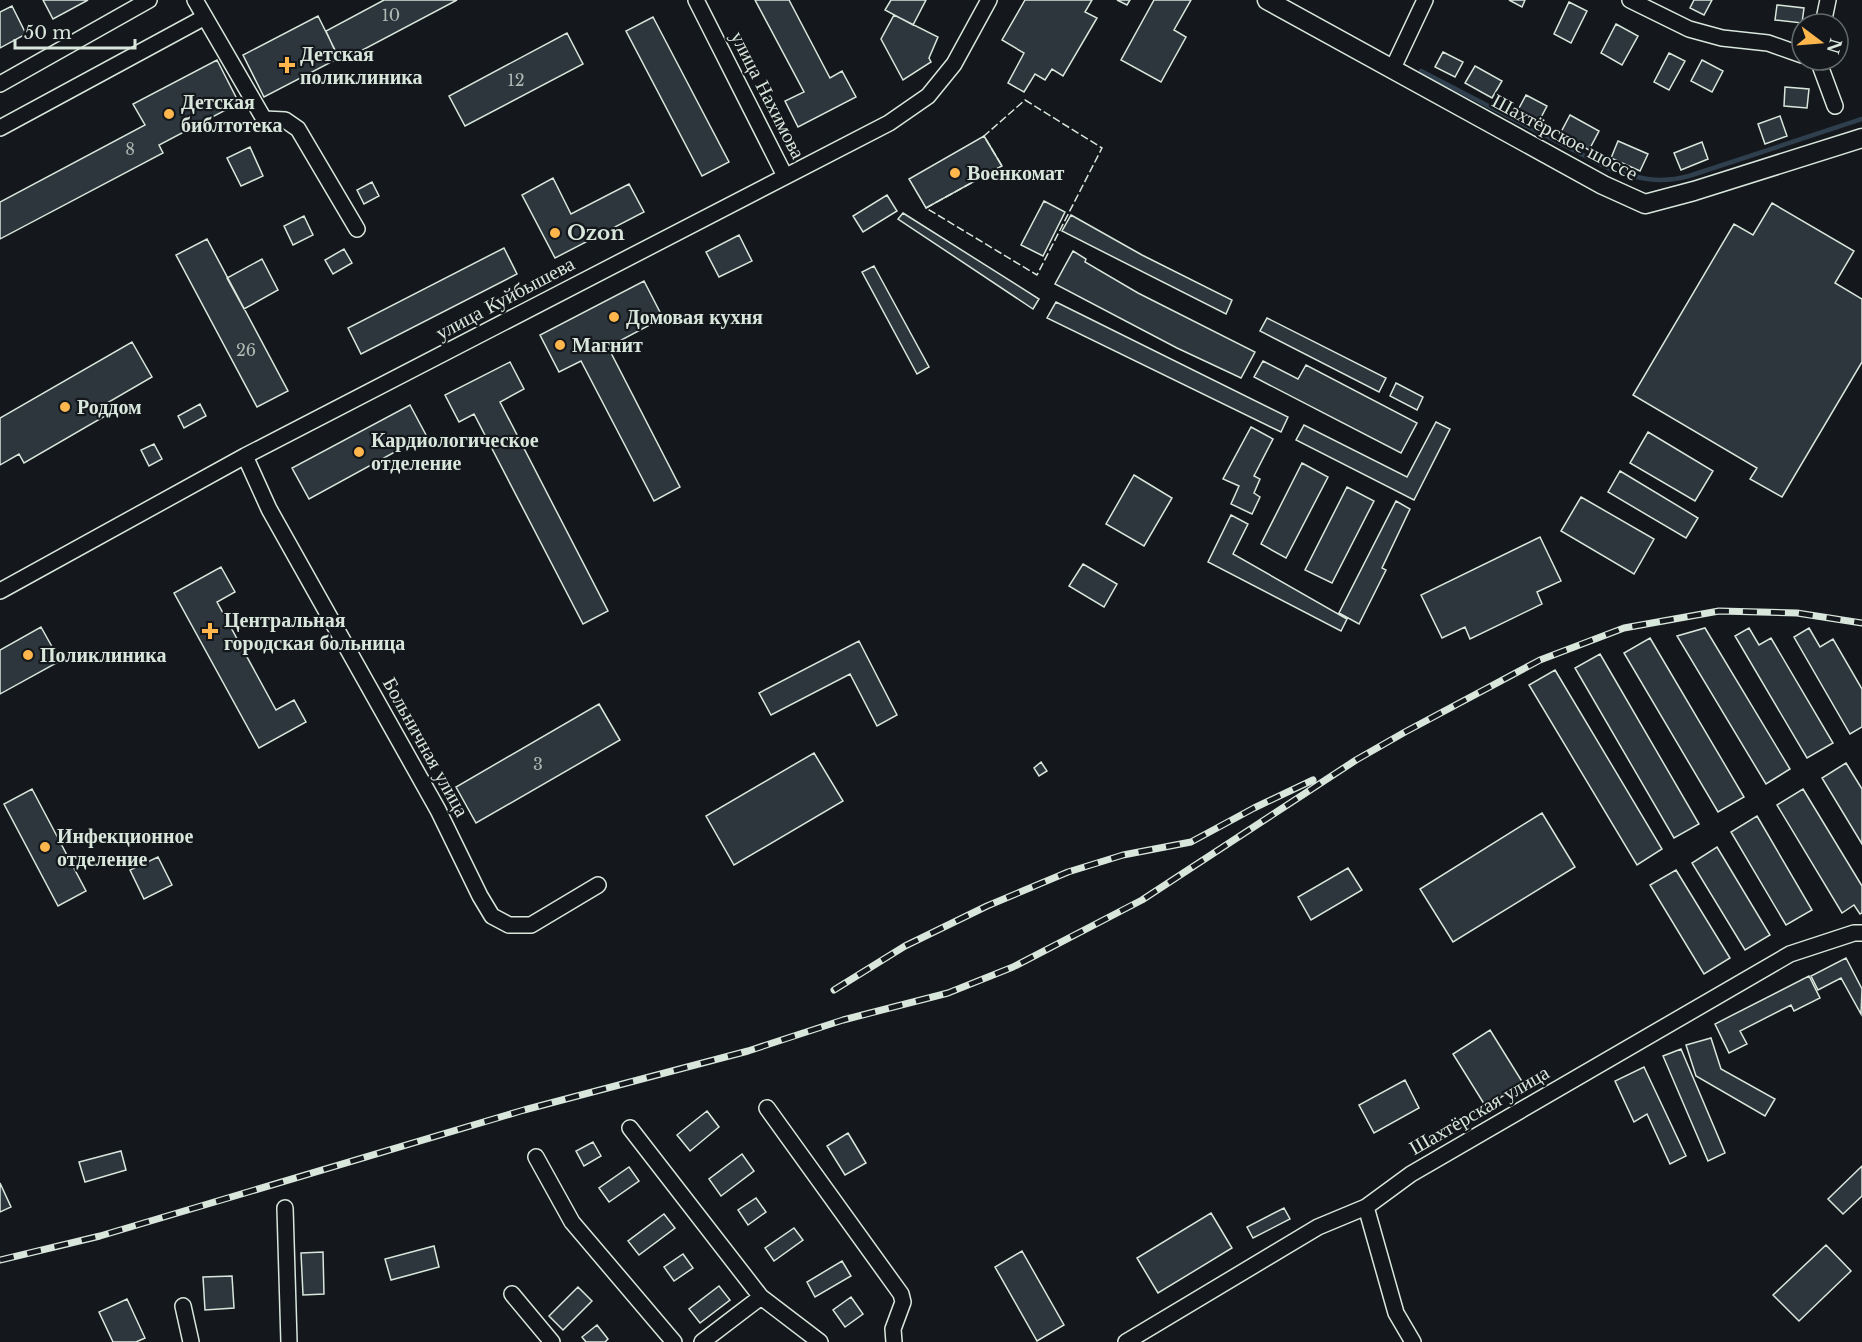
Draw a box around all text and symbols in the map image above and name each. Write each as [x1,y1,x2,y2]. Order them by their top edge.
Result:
house number: 10 [382,5,400,25]
scale bar [15,12,135,50]
north arrow [1790,12,1850,72]
text: 50 m [24,22,72,44]
street label: улица Нахимова [726,27,810,163]
text: N [1823,36,1846,56]
place label: Детская поликлиника [300,42,423,89]
marker: Детская поликлиника [278,56,296,74]
house number: 12 [508,70,525,90]
street label: Шахтёрское шоссе [1488,89,1642,186]
place label: Детская библтотека [181,90,282,137]
marker: Детская библтотека [162,107,176,121]
house number: 8 [125,139,135,159]
place label: Военкомат [967,161,1065,185]
marker: Военкомат [948,166,962,180]
place label: Ozon [567,221,625,245]
marker: Ozon [548,226,562,240]
street label: улица Куйбышева [432,251,579,345]
place label: Домовая кухня [626,305,763,329]
marker: Домовая кухня [607,310,621,324]
place label: Магнит [572,333,643,357]
marker: Магнит [553,338,567,352]
house number: 26 [236,340,256,360]
place label: Роддом [77,395,142,419]
marker: Роддом [58,400,72,414]
place label: Кардиологическое отделение [371,428,539,475]
marker: Кардиологическое отделение [352,445,366,459]
place label: Центральная городская больница [224,608,405,655]
marker: Центральная городская больница [201,622,219,640]
place label: Поликлиника [40,643,167,667]
marker: Поликлиника [21,648,35,662]
street label: Больничная улица [378,673,474,821]
house number: 3 [533,754,543,774]
place label: Инфекционное отделение [57,824,193,871]
marker: Инфекционное отделение [38,840,52,854]
street label: Шахтёрская улица [1405,1060,1553,1160]

